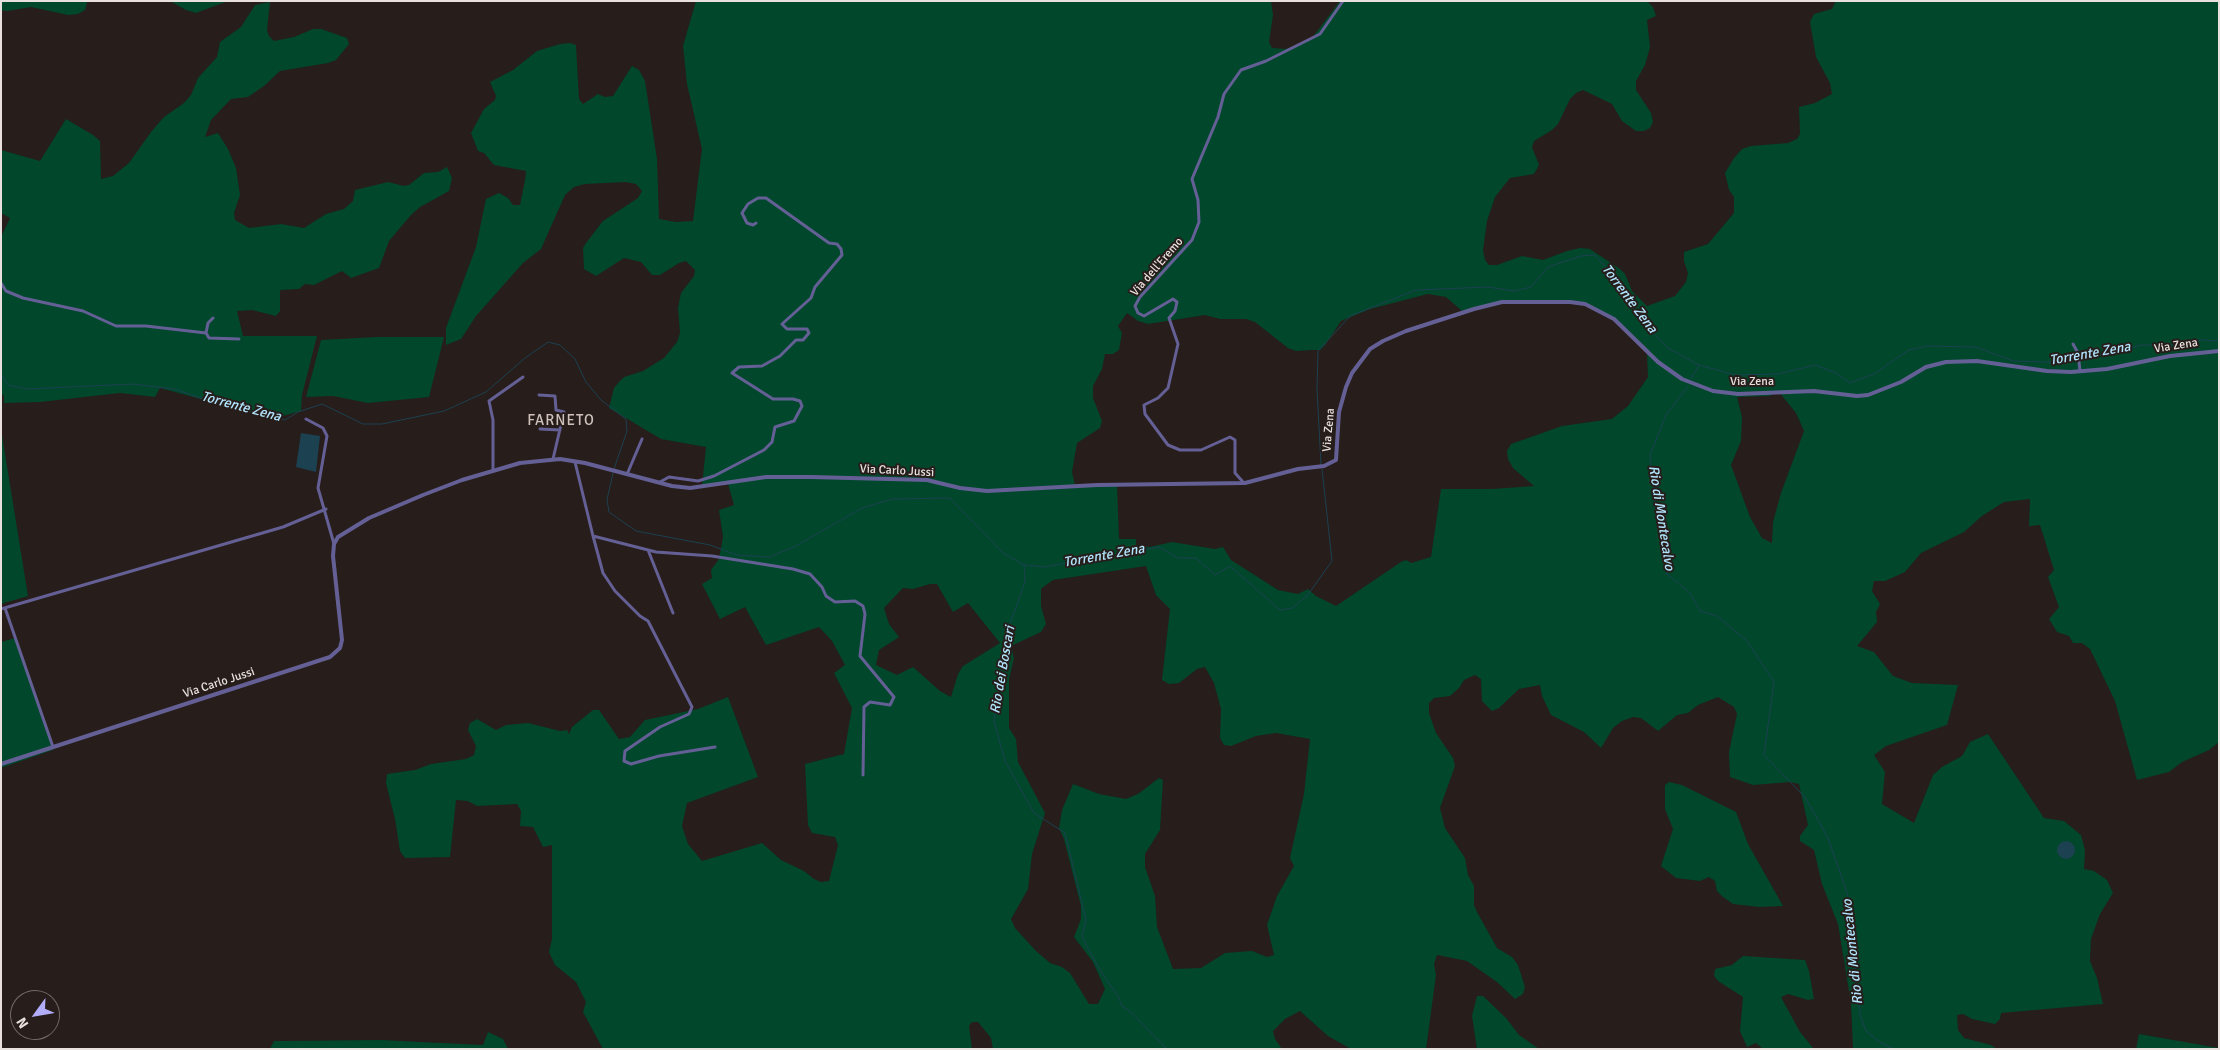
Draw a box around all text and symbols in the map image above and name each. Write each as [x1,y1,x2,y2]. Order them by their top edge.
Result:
street label: Via dell'Eremo [1128,235,1186,299]
water label: Torrente Zena [1598,261,1660,337]
street label: Via Zena [2153,335,2199,357]
water label: Torrente Zena [2048,339,2132,369]
street label: Via Zena [1730,375,1774,389]
water label: Torrente Zena [199,388,283,426]
street label: Via Zena [1320,407,1338,453]
district label: FARNETO [526,412,596,430]
street label: Via Carlo Jussi [859,462,935,480]
water label: Rio di Montecalvo [1644,464,1678,572]
water label: Torrente Zena [1062,541,1146,571]
water label: Rio dei Boscari [987,625,1019,715]
street label: Via Carlo Jussi [181,665,257,701]
water label: Rio di Montecalvo [1839,898,1867,1006]
north arrow [10,990,60,1040]
text: N [13,1014,32,1031]

